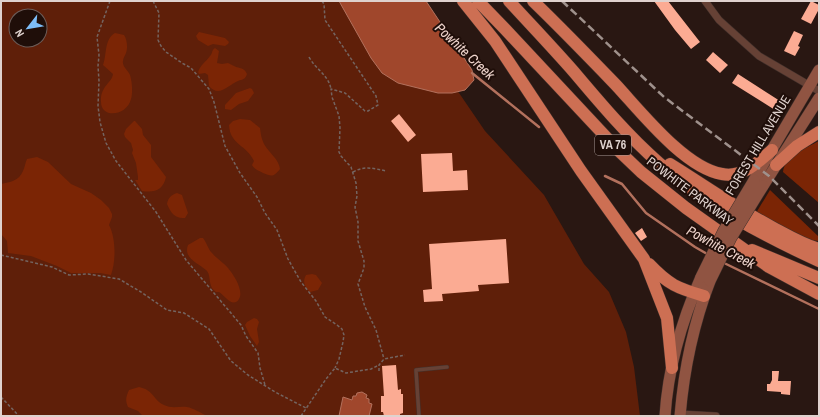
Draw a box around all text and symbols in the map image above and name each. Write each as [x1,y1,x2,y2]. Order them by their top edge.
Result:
north arrow [8,8,48,48]
water label: Powhite Creek [431,19,500,84]
text: N [12,27,27,40]
street label: FOREST HILL AVENUE [721,92,795,198]
road number: VA 76 [595,135,631,155]
street label: POWHITE PARKWAY [643,153,737,229]
water label: Powhite Creek [684,221,760,273]

